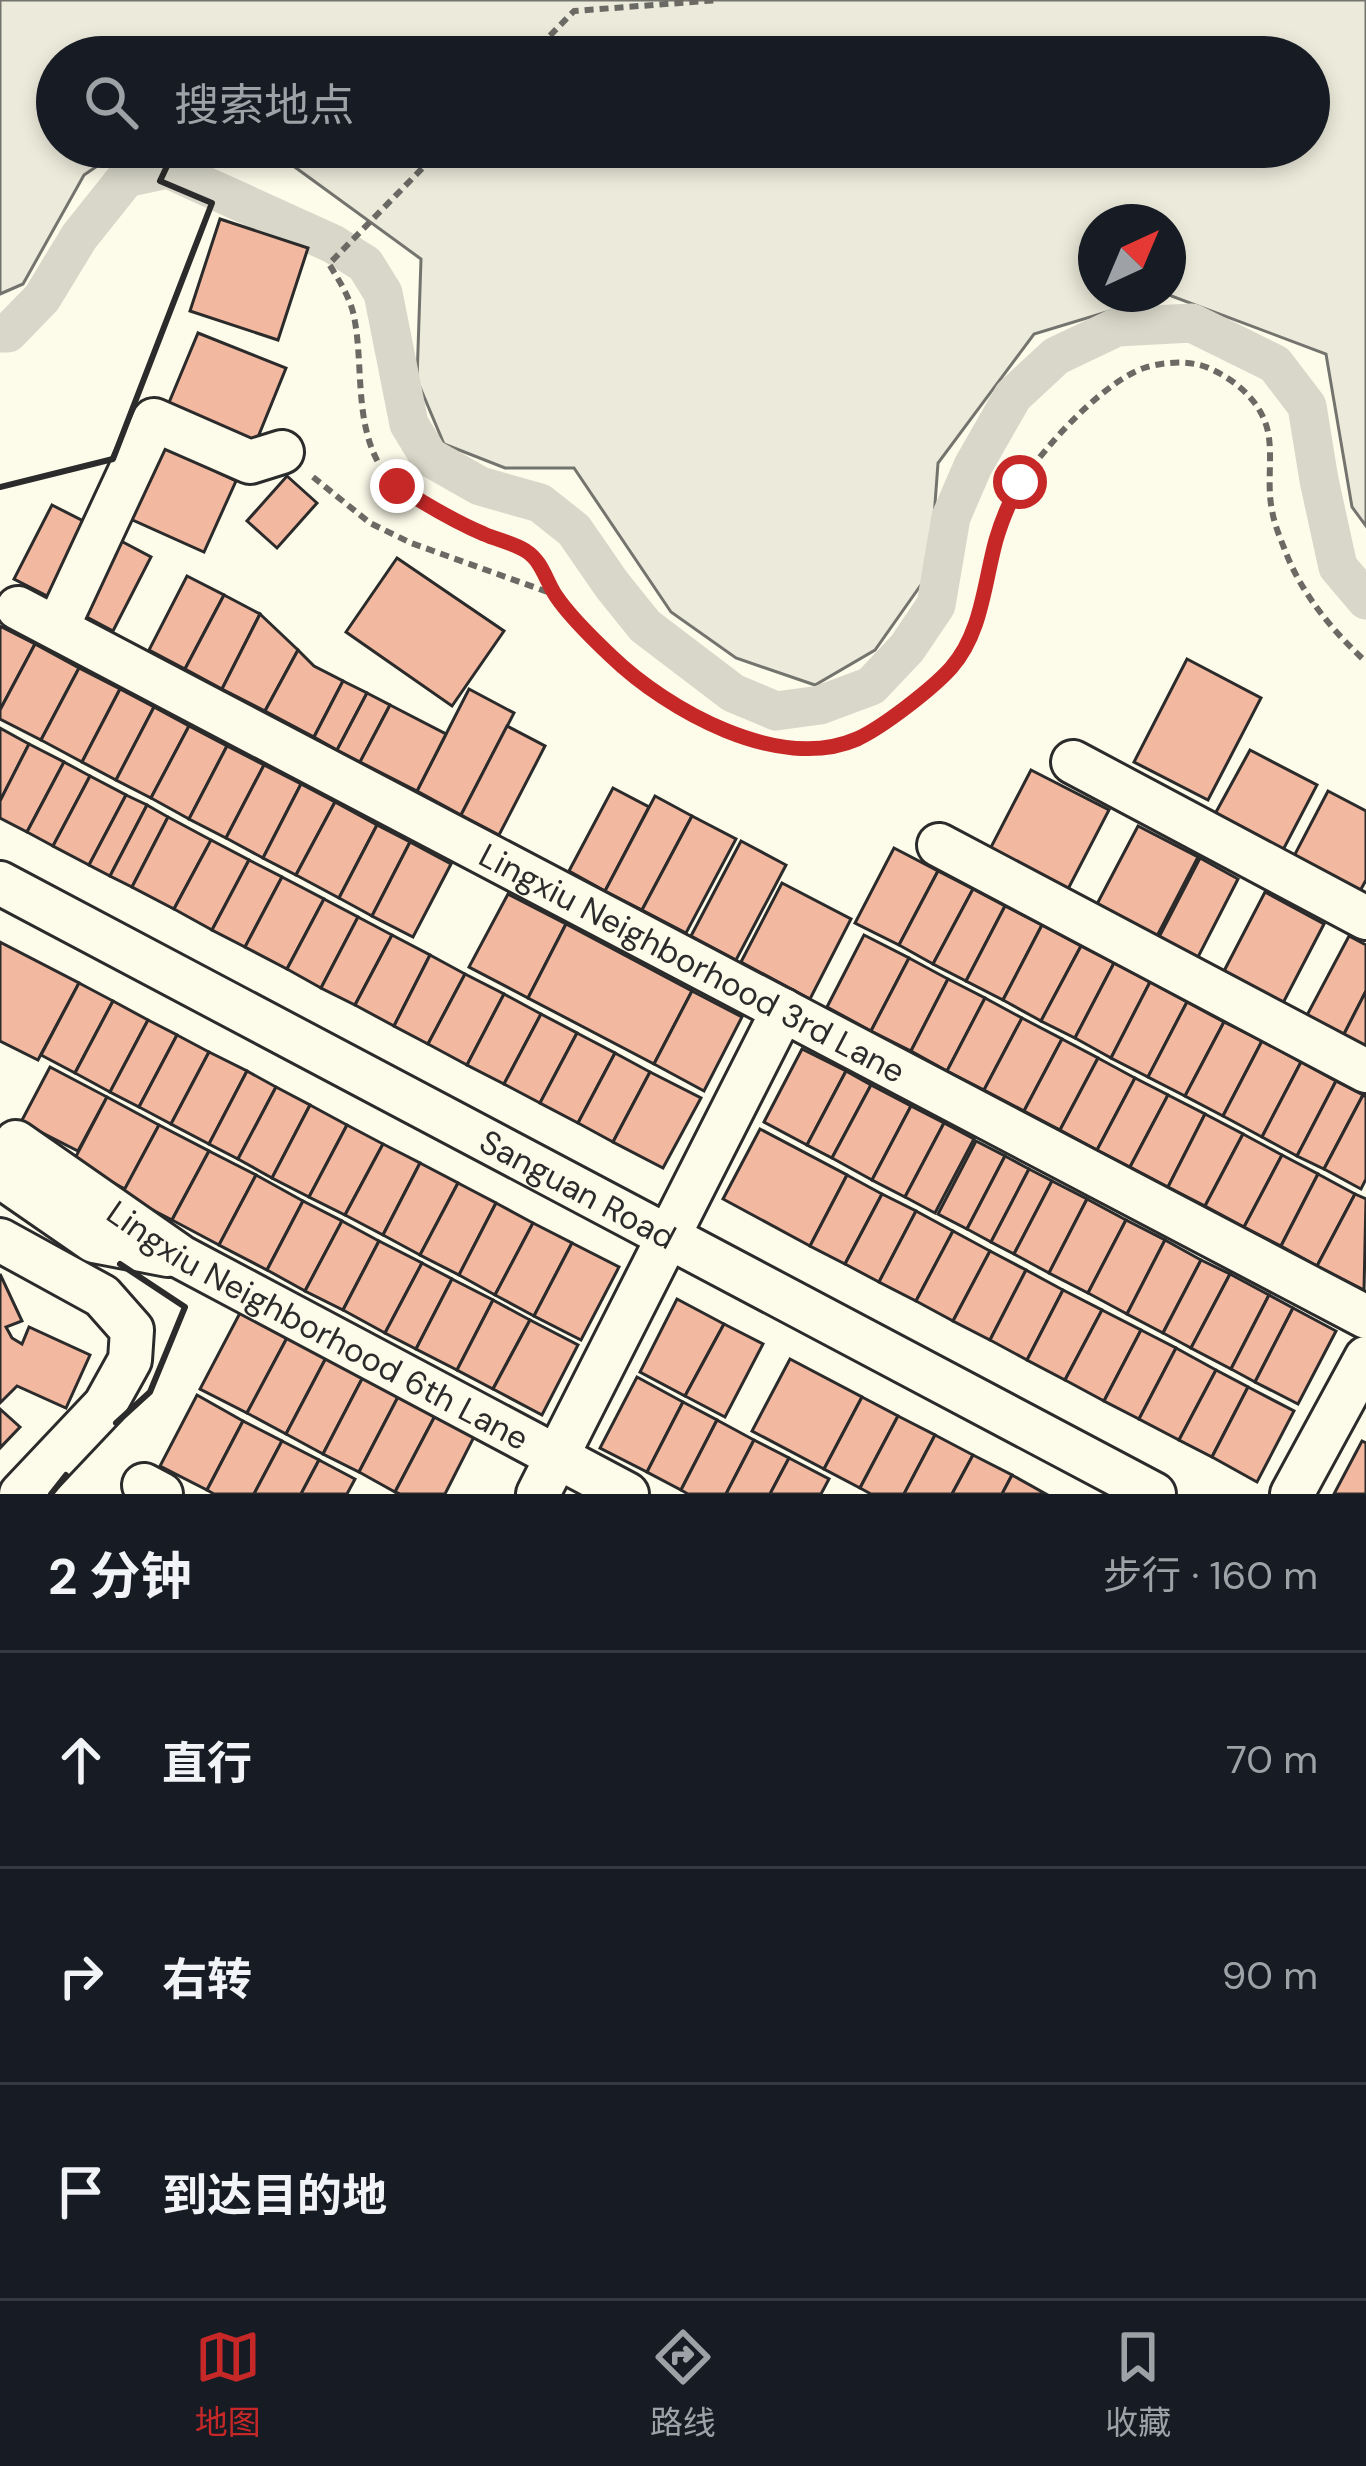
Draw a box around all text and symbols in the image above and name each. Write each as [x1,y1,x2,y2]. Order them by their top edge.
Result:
search box [36,36,1330,168]
icon: search [78,69,144,135]
text: 搜索地点 [174,76,354,135]
north arrow [1078,204,1186,312]
route start [993,455,1047,509]
route end [370,459,424,513]
street label: Lingxiu Neighborhood 3rd Lane [472,833,913,1092]
street label: Sanguan Road [473,1119,683,1259]
street label: Lingxiu Neighborhood 6th Lane [99,1191,536,1459]
text: 2 分钟 [48,1543,191,1610]
text: 步行 · 160 m [1103,1550,1318,1601]
icon: ahead [48,1727,114,1793]
text: 直行 [162,1734,252,1793]
text: 70 m [1226,1734,1318,1785]
icon: right [48,1943,114,2009]
text: 右转 [162,1950,252,2009]
text: 90 m [1222,1950,1318,2001]
icon: arrive [48,2159,114,2225]
text: 到达目的地 [162,2166,387,2225]
tab: 地图 [195,2324,261,2444]
tab: 路线 [650,2324,716,2444]
tab: 收藏 [1105,2324,1171,2444]

